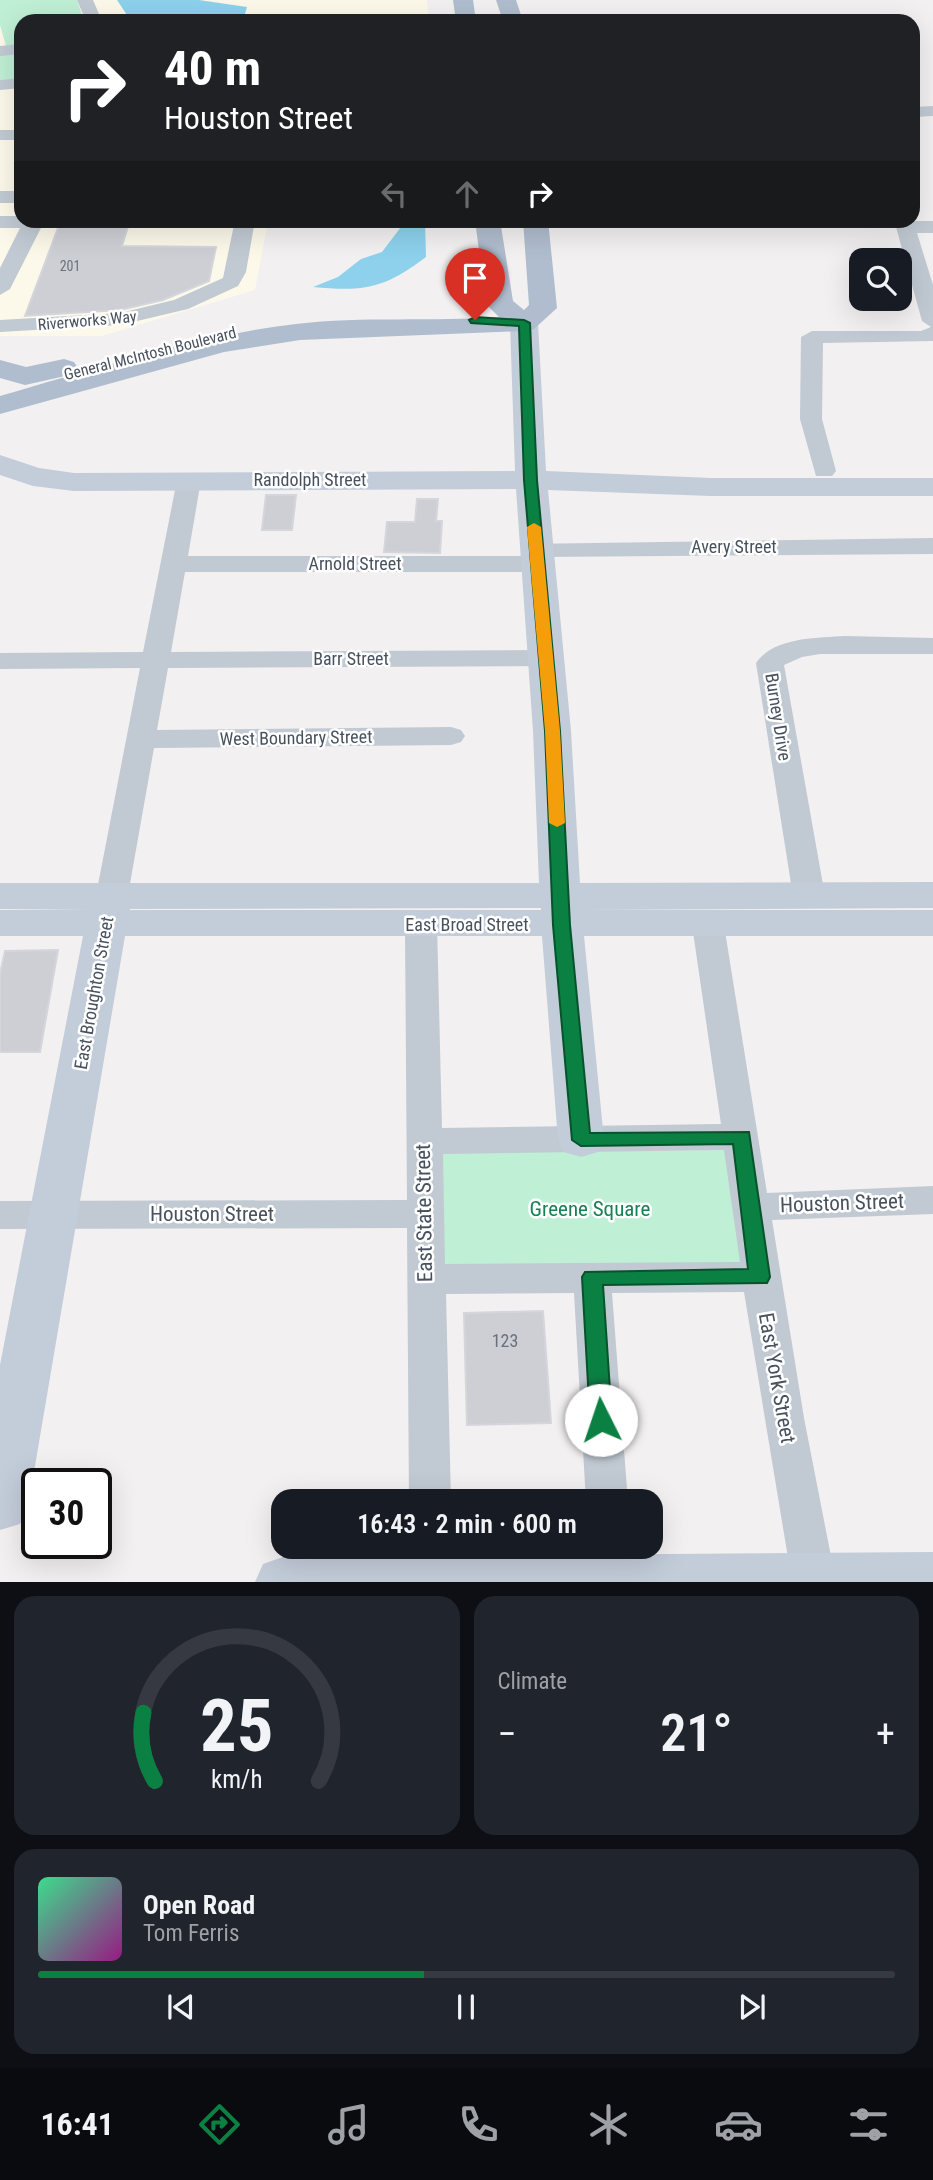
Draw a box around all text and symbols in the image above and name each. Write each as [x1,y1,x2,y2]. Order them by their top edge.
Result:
text: 40 m [164,40,261,97]
icon: right [49,42,140,133]
text: Houston Street [164,99,353,137]
icon: left [375,175,413,213]
icon: ahead [448,175,486,213]
icon: right [521,175,559,213]
pin [445,248,505,320]
map controls [849,248,912,311]
button: search [849,248,912,311]
house number: 201 [60,258,80,274]
icon: arrive [456,259,494,297]
street label: Riverworks Way [37,307,138,334]
street label: General McIntosh Boulevard [62,323,238,384]
street label: Randolph Street [254,469,366,490]
street label: Avery Street [691,536,777,557]
street label: Arnold Street [309,553,402,574]
street label: Barr Street [313,648,389,669]
street label: Burney Drive [761,672,796,762]
street label: West Boundary Street [219,726,373,749]
street label: East Broad Street [405,914,529,935]
street label: East Broughton Street [70,915,117,1071]
street label: East State Street [411,1144,437,1282]
street label: Houston Street [780,1189,904,1217]
park label: Greene Square [530,1197,651,1221]
street label: Houston Street [150,1202,274,1226]
street label: East York Street [754,1311,800,1445]
house number: 123 [492,1330,518,1351]
position arrow [564,1383,638,1457]
speed limit sign: 30 [21,1468,112,1559]
text: 16:43 · 2 min · 600 m [357,1509,577,1539]
text: Climate [498,1668,567,1695]
text: 25 [200,1684,274,1770]
text: 21° [660,1703,732,1764]
text: − [498,1712,517,1756]
text: + [876,1712,895,1756]
text: km/h [211,1765,262,1794]
text: Open Road [143,1890,255,1920]
text: Tom Ferris [143,1920,239,1947]
icon: previous [162,1988,200,2026]
icon: pause [447,1988,485,2026]
icon: next [733,1988,771,2026]
icon: directions [195,2100,244,2149]
icon: music [324,2100,373,2149]
icon: phone [454,2100,503,2149]
icon: climate [584,2100,633,2149]
icon: car [714,2100,763,2149]
icon: filters [844,2100,893,2149]
text: 16:41 [40,2105,114,2143]

